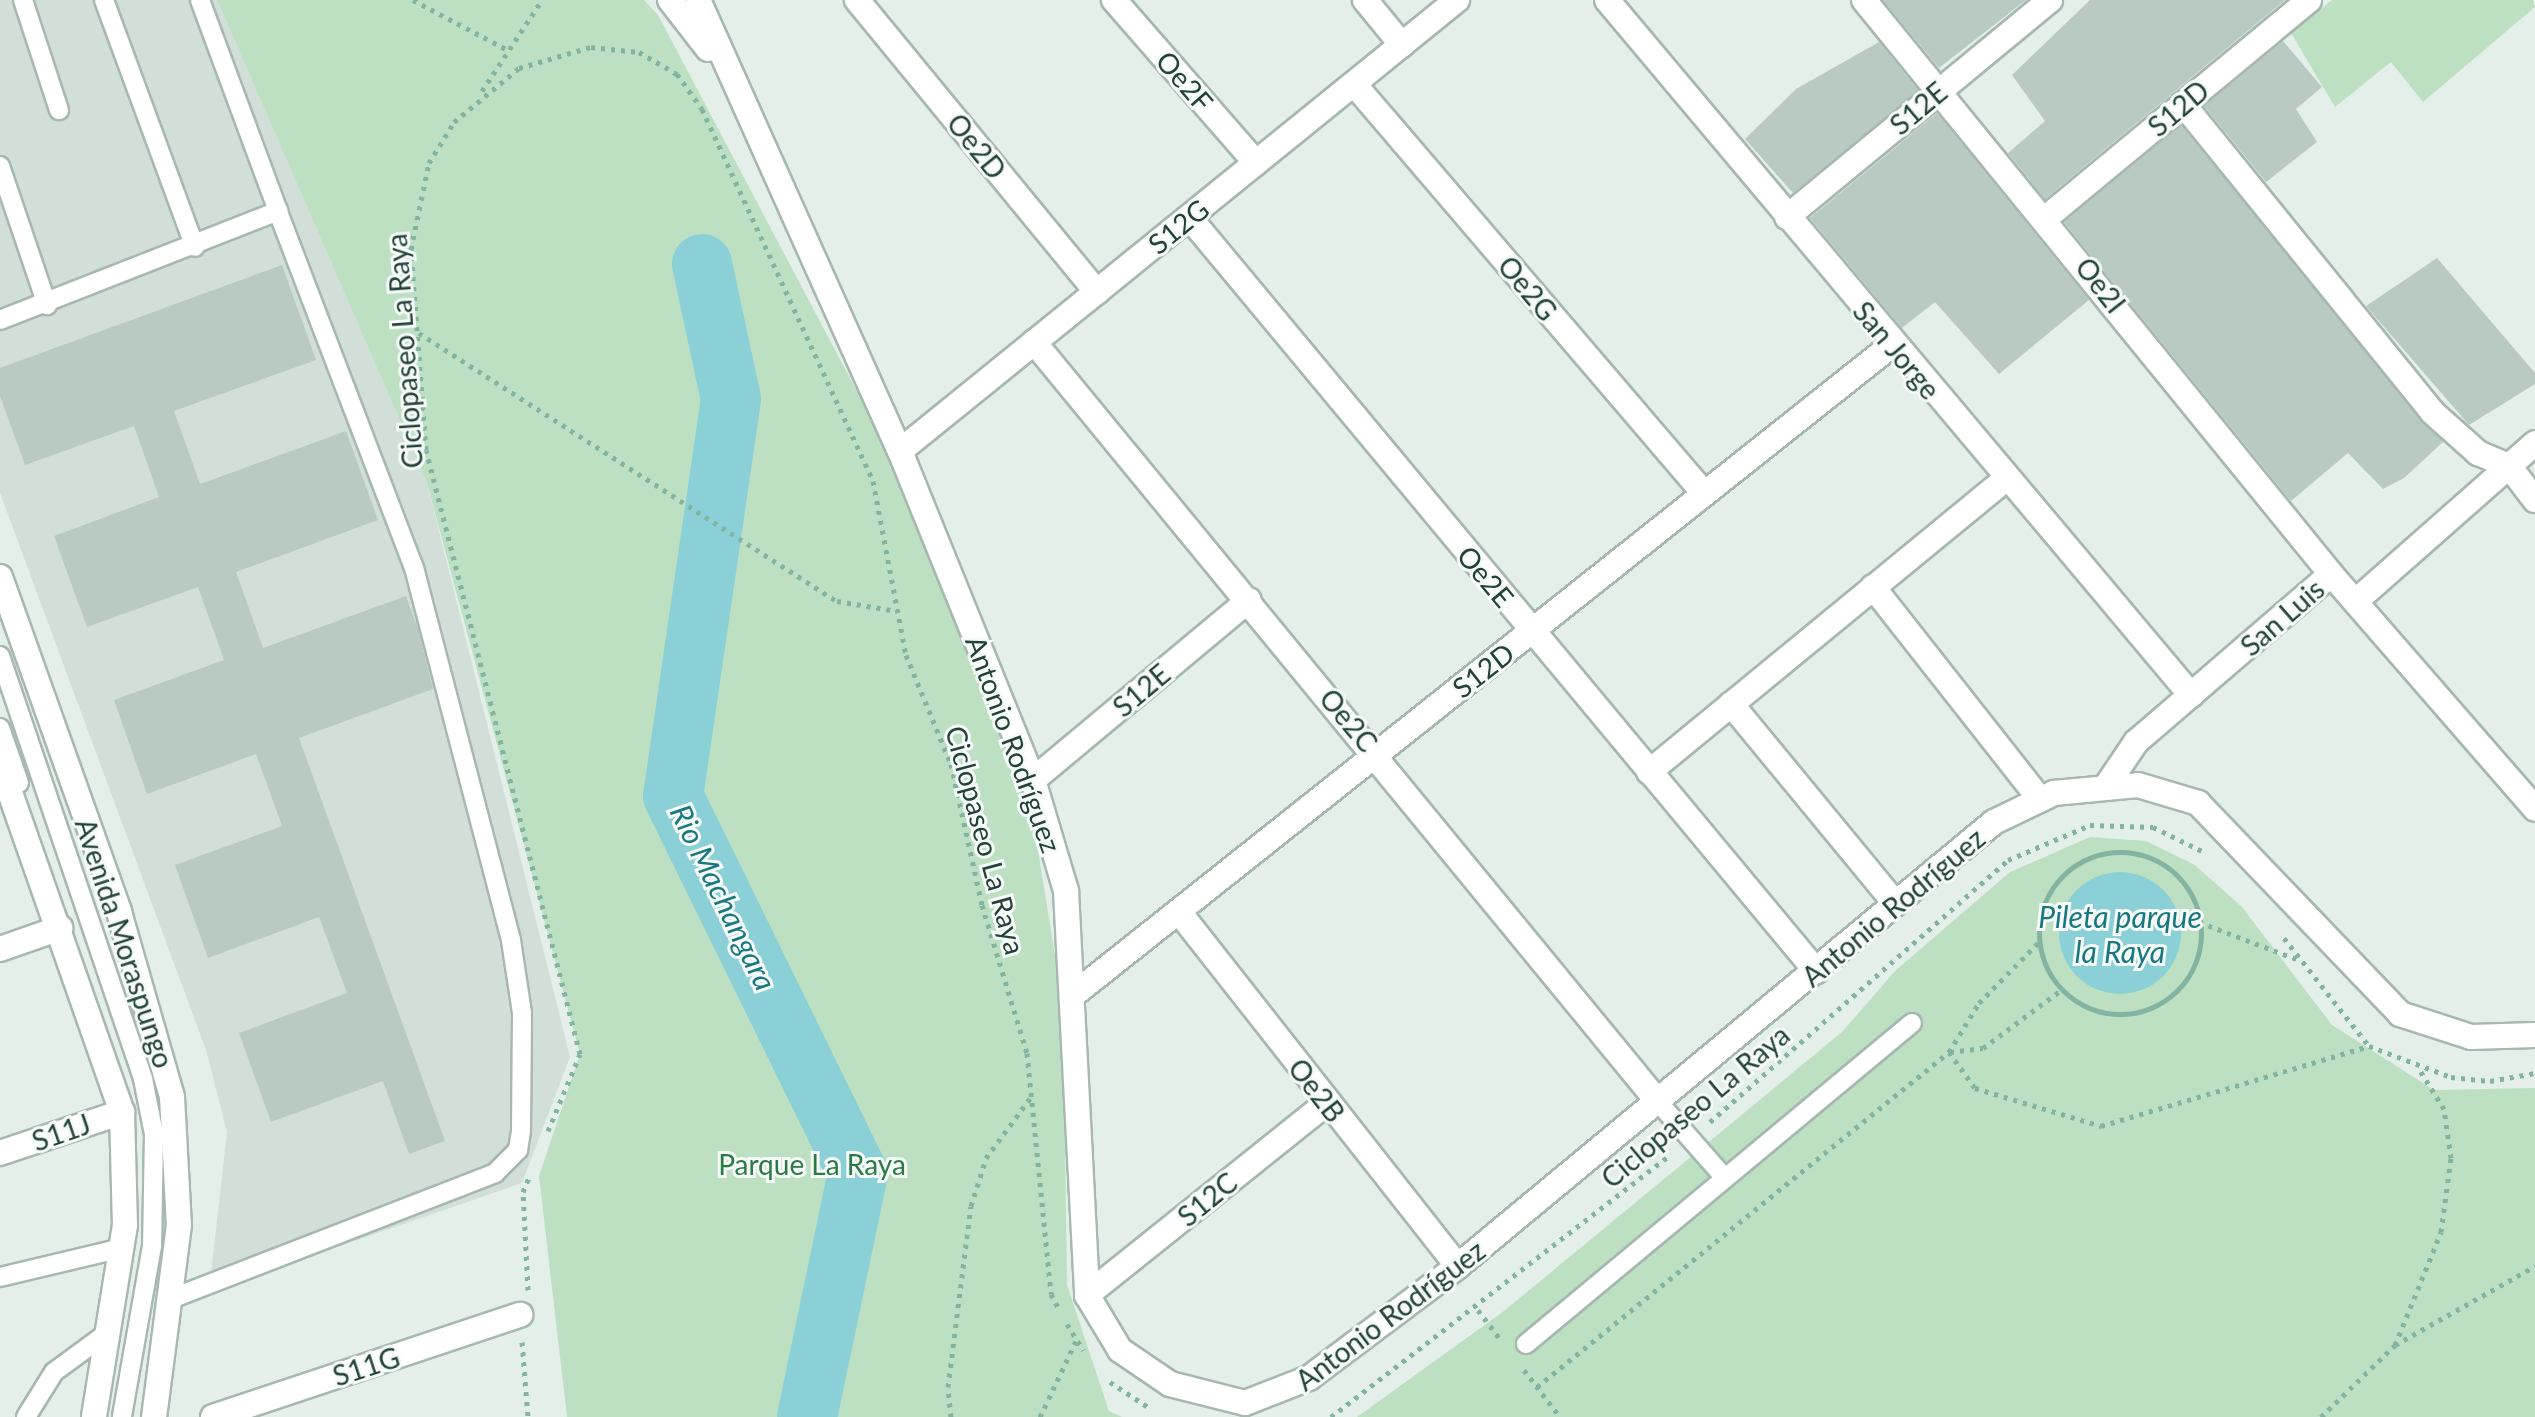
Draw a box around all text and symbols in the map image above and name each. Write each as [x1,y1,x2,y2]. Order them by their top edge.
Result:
street label: Oe2F [1150,44,1220,118]
street label: S12D [2141,73,2215,143]
street label: S12E [1883,75,1953,141]
street label: Oe2D [940,106,1014,186]
street label: S12G [1141,192,1215,260]
street label: Ciclopaseo La Raya [379,232,429,470]
street label: Oe2G [1491,249,1565,327]
street label: Oe2I [2069,251,2133,319]
street label: San Jorge [1846,294,1948,406]
street label: Oe2E [1451,539,1521,613]
street label: San Luis [2233,572,2331,662]
street label: Antonio Rodríguez [959,631,1069,857]
street label: S12D [1445,636,1521,704]
street label: S12E [1106,657,1176,723]
street label: Oe2C [1313,682,1385,758]
street label: Ciclopaseo La Raya [939,722,1033,958]
water label: Rio Machangara [663,798,785,996]
street label: Avenida Moraspungo [69,814,181,1072]
street label: Antonio Rodríguez [1795,821,1991,993]
water label: Pileta parque la Raya [2038,898,2202,968]
street label: Ciclopaseo La Raya [1594,1018,1796,1194]
street label: Oe2B [1282,1052,1352,1128]
street label: S11J [27,1106,95,1158]
park label: Parque La Raya [718,1147,906,1181]
street label: S12C [1171,1165,1243,1233]
street label: Antonio Rodríguez [1289,1233,1491,1397]
street label: S11G [328,1339,404,1393]

